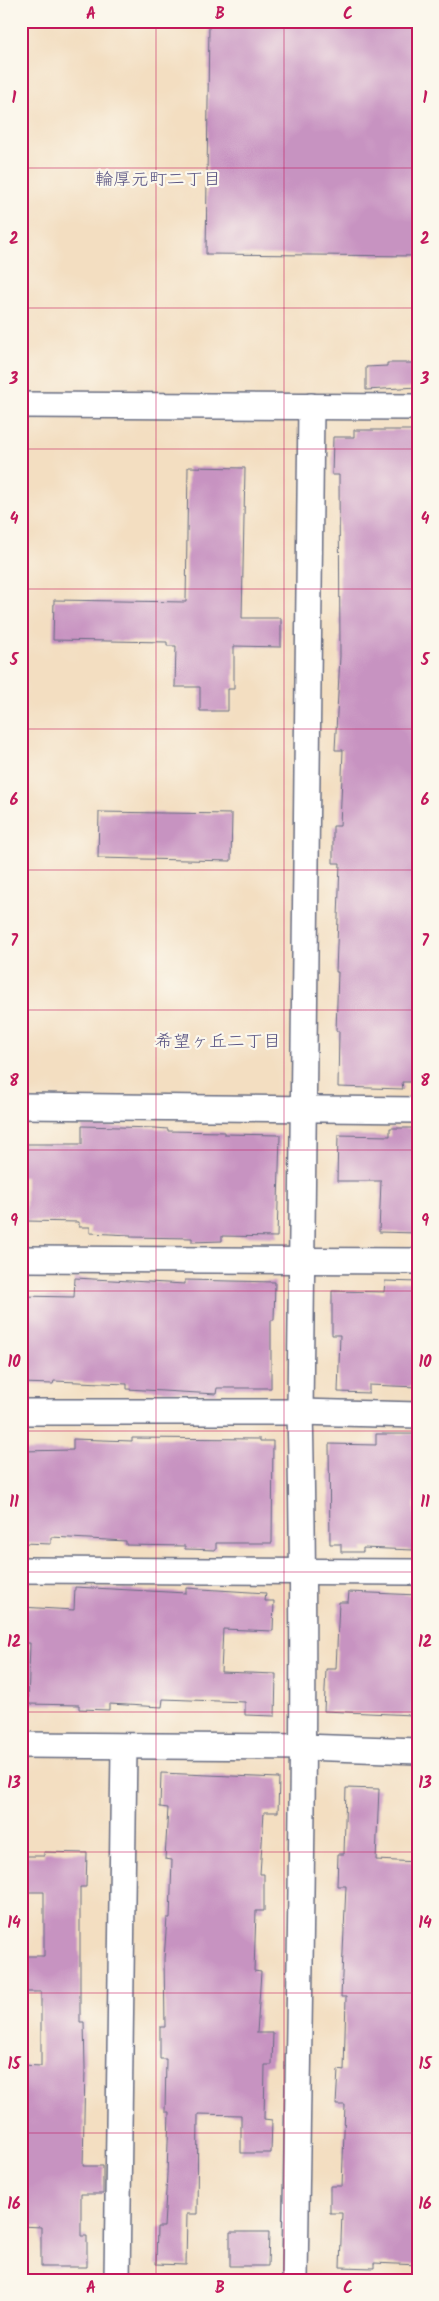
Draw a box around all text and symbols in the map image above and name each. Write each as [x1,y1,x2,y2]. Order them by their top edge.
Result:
text: A [86,2,96,27]
text: B [215,2,225,27]
text: C [343,2,353,27]
text: 1 [12,86,17,111]
text: 1 [423,86,428,111]
district label: 輪厚元町二丁目 [95,166,221,195]
text: 2 [9,227,19,252]
text: 2 [420,227,430,252]
text: 3 [9,367,19,392]
text: 3 [420,367,430,392]
text: 4 [10,507,19,532]
text: 4 [421,507,430,532]
text: 5 [9,648,20,673]
text: 5 [420,648,431,673]
text: 6 [10,788,19,813]
text: 6 [421,788,430,813]
text: 7 [10,929,18,954]
text: 7 [421,929,429,954]
district label: 希望ヶ丘二丁目 [155,1028,281,1057]
text: 8 [9,1069,19,1094]
text: 8 [420,1069,430,1094]
text: 9 [10,1209,18,1234]
text: 9 [421,1209,429,1234]
text: 10 [7,1350,21,1375]
text: 10 [418,1350,432,1375]
text: 11 [9,1490,19,1515]
text: 11 [420,1490,430,1515]
text: 12 [7,1630,21,1655]
text: 12 [418,1630,432,1655]
text: 13 [7,1771,21,1796]
text: 13 [418,1771,432,1796]
text: 14 [7,1911,21,1936]
text: 14 [418,1911,432,1936]
text: 15 [8,2052,22,2077]
text: 15 [419,2052,433,2077]
text: 16 [7,2192,21,2217]
text: 16 [418,2192,432,2217]
text: A [86,2276,96,2301]
text: B [215,2276,225,2301]
text: C [343,2276,353,2301]

